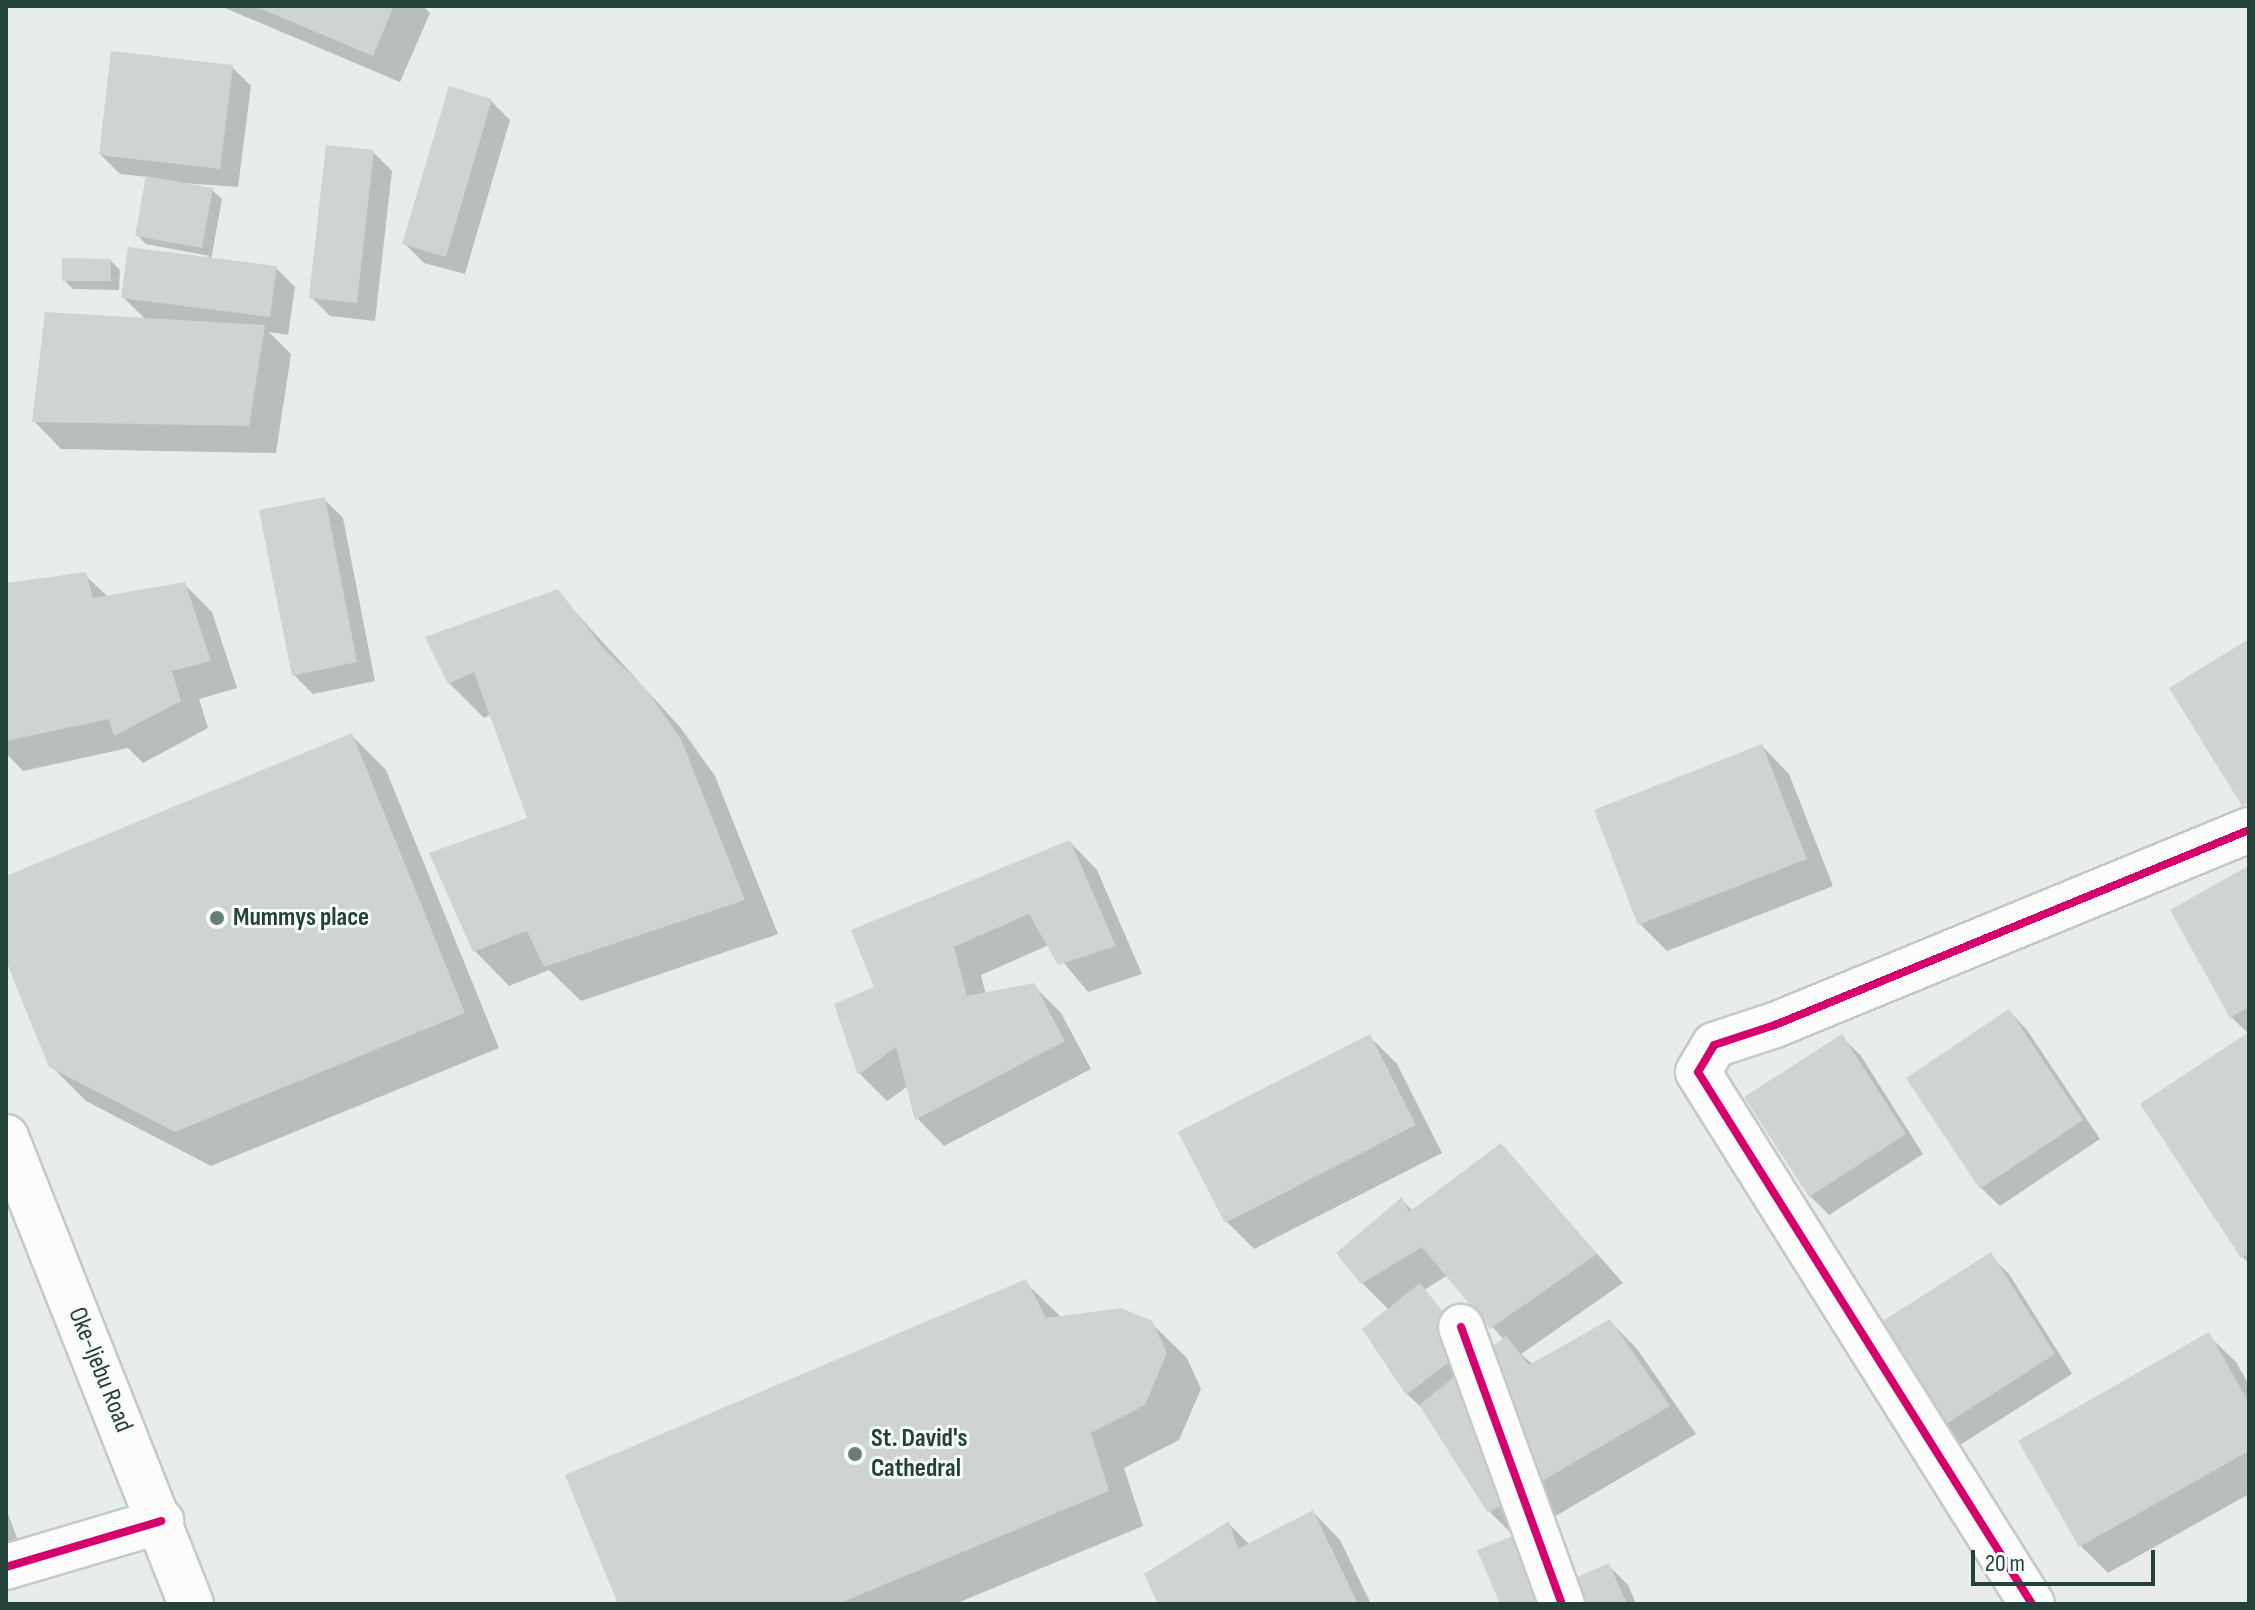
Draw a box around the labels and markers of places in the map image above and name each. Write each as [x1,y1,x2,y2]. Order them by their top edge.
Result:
place label: Mummys place [233,902,369,934]
marker: Mummys place [208,909,226,927]
place label: St. David's Cathedral [871,1423,968,1484]
marker: St. David's Cathedral [846,1445,864,1463]

